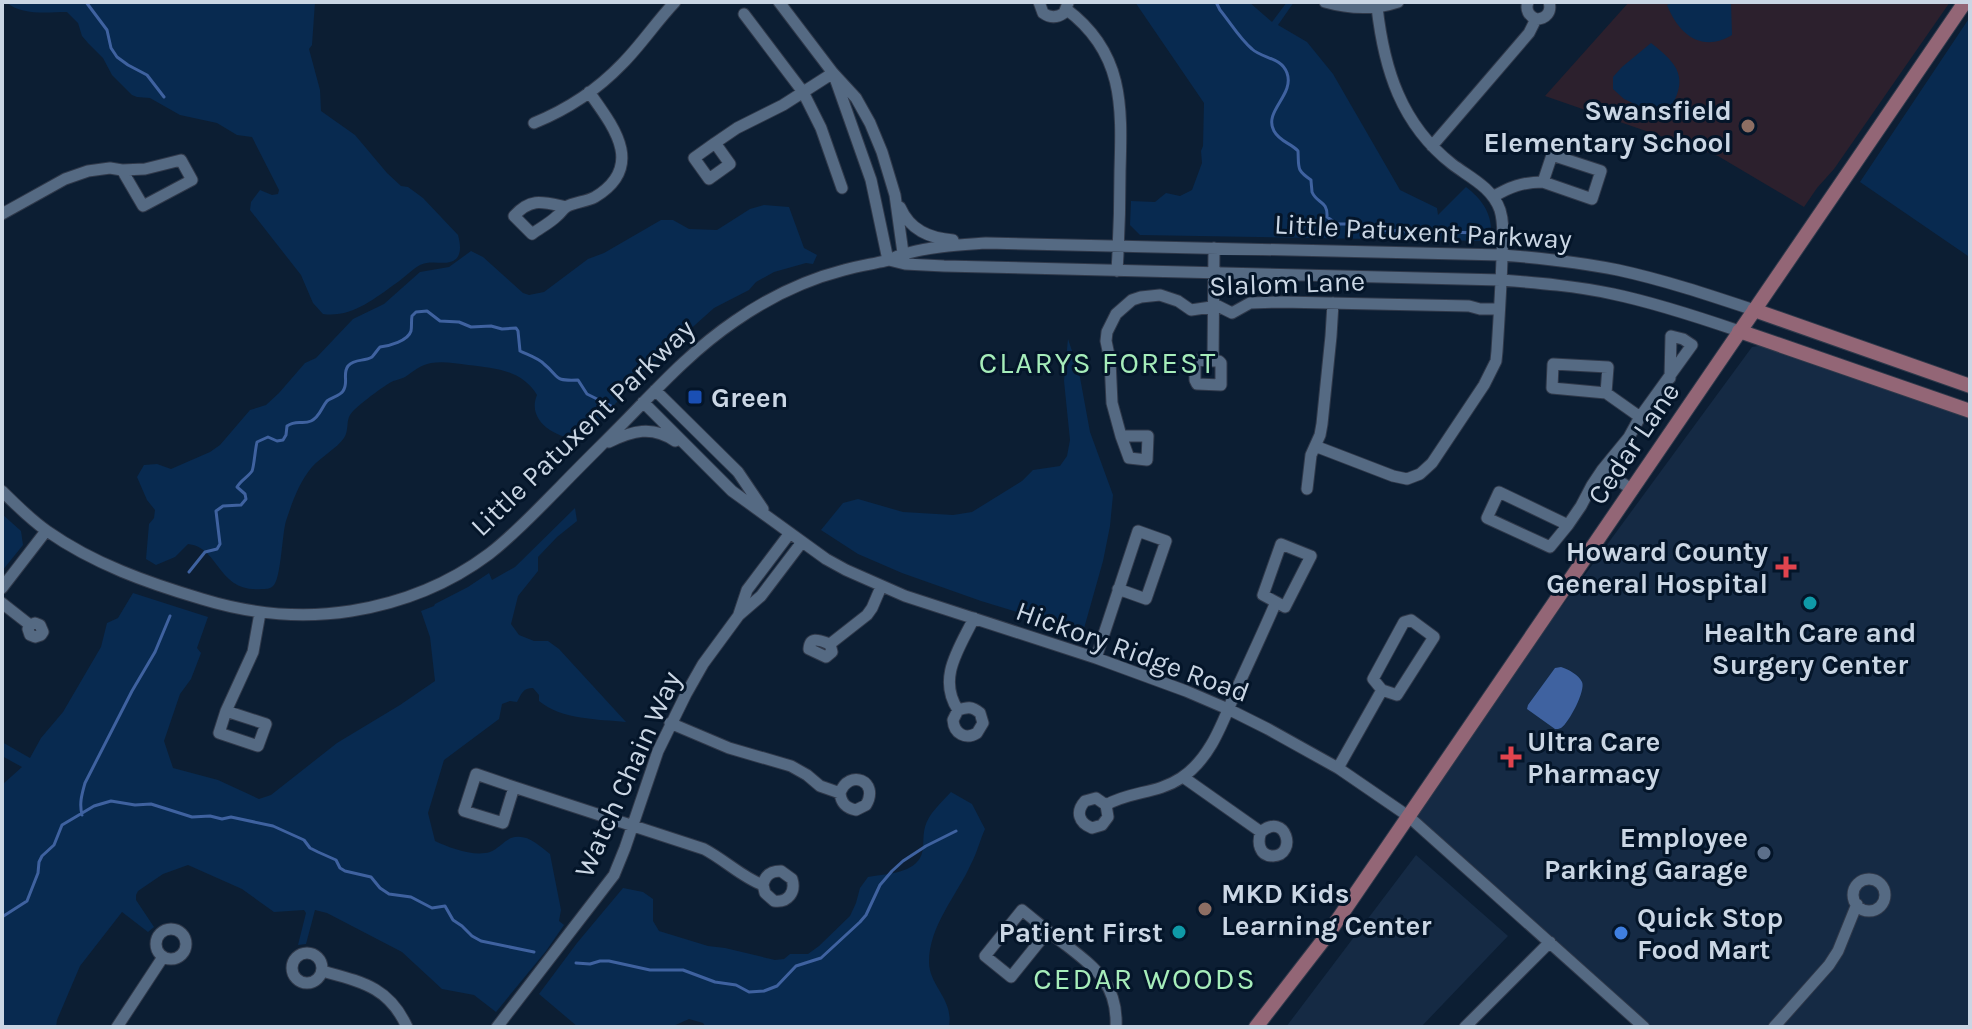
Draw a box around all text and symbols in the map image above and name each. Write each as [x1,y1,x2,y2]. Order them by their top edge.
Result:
place label: Swansfield Elementary School [1483,94,1732,159]
marker: Swansfield Elementary School [1739,117,1757,135]
street label: Little Patuxent Parkway [1273,207,1573,256]
street label: Slalom Lane [1209,264,1366,303]
street label: Little Patuxent Parkway [464,312,701,543]
district label: CLARYS FOREST [979,345,1217,381]
street label: Cedar Lane [1581,376,1686,511]
place label: Green [711,381,788,414]
marker: Green [686,388,704,406]
place label: Howard County General Hospital [1546,535,1768,600]
marker: Howard County General Hospital [1775,556,1797,578]
street label: Hickory Ridge Road [1012,594,1254,709]
marker: Health Care and Surgery Center [1801,594,1819,612]
place label: Health Care and Surgery Center [1703,616,1917,681]
street label: Watch Chain Way [567,666,688,882]
place label: Ultra Care Pharmacy [1527,725,1660,790]
marker: Ultra Care Pharmacy [1502,748,1520,766]
place label: Employee Parking Garage [1544,821,1748,886]
marker: Employee Parking Garage [1755,844,1773,862]
place label: MKD Kids Learning Center [1221,877,1431,942]
marker: MKD Kids Learning Center [1196,900,1214,918]
place label: Quick Stop Food Mart [1637,901,1783,966]
place label: Patient First [998,916,1163,949]
marker: Patient First [1170,923,1188,941]
marker: Quick Stop Food Mart [1612,924,1630,942]
district label: CEDAR WOODS [1033,961,1257,997]

